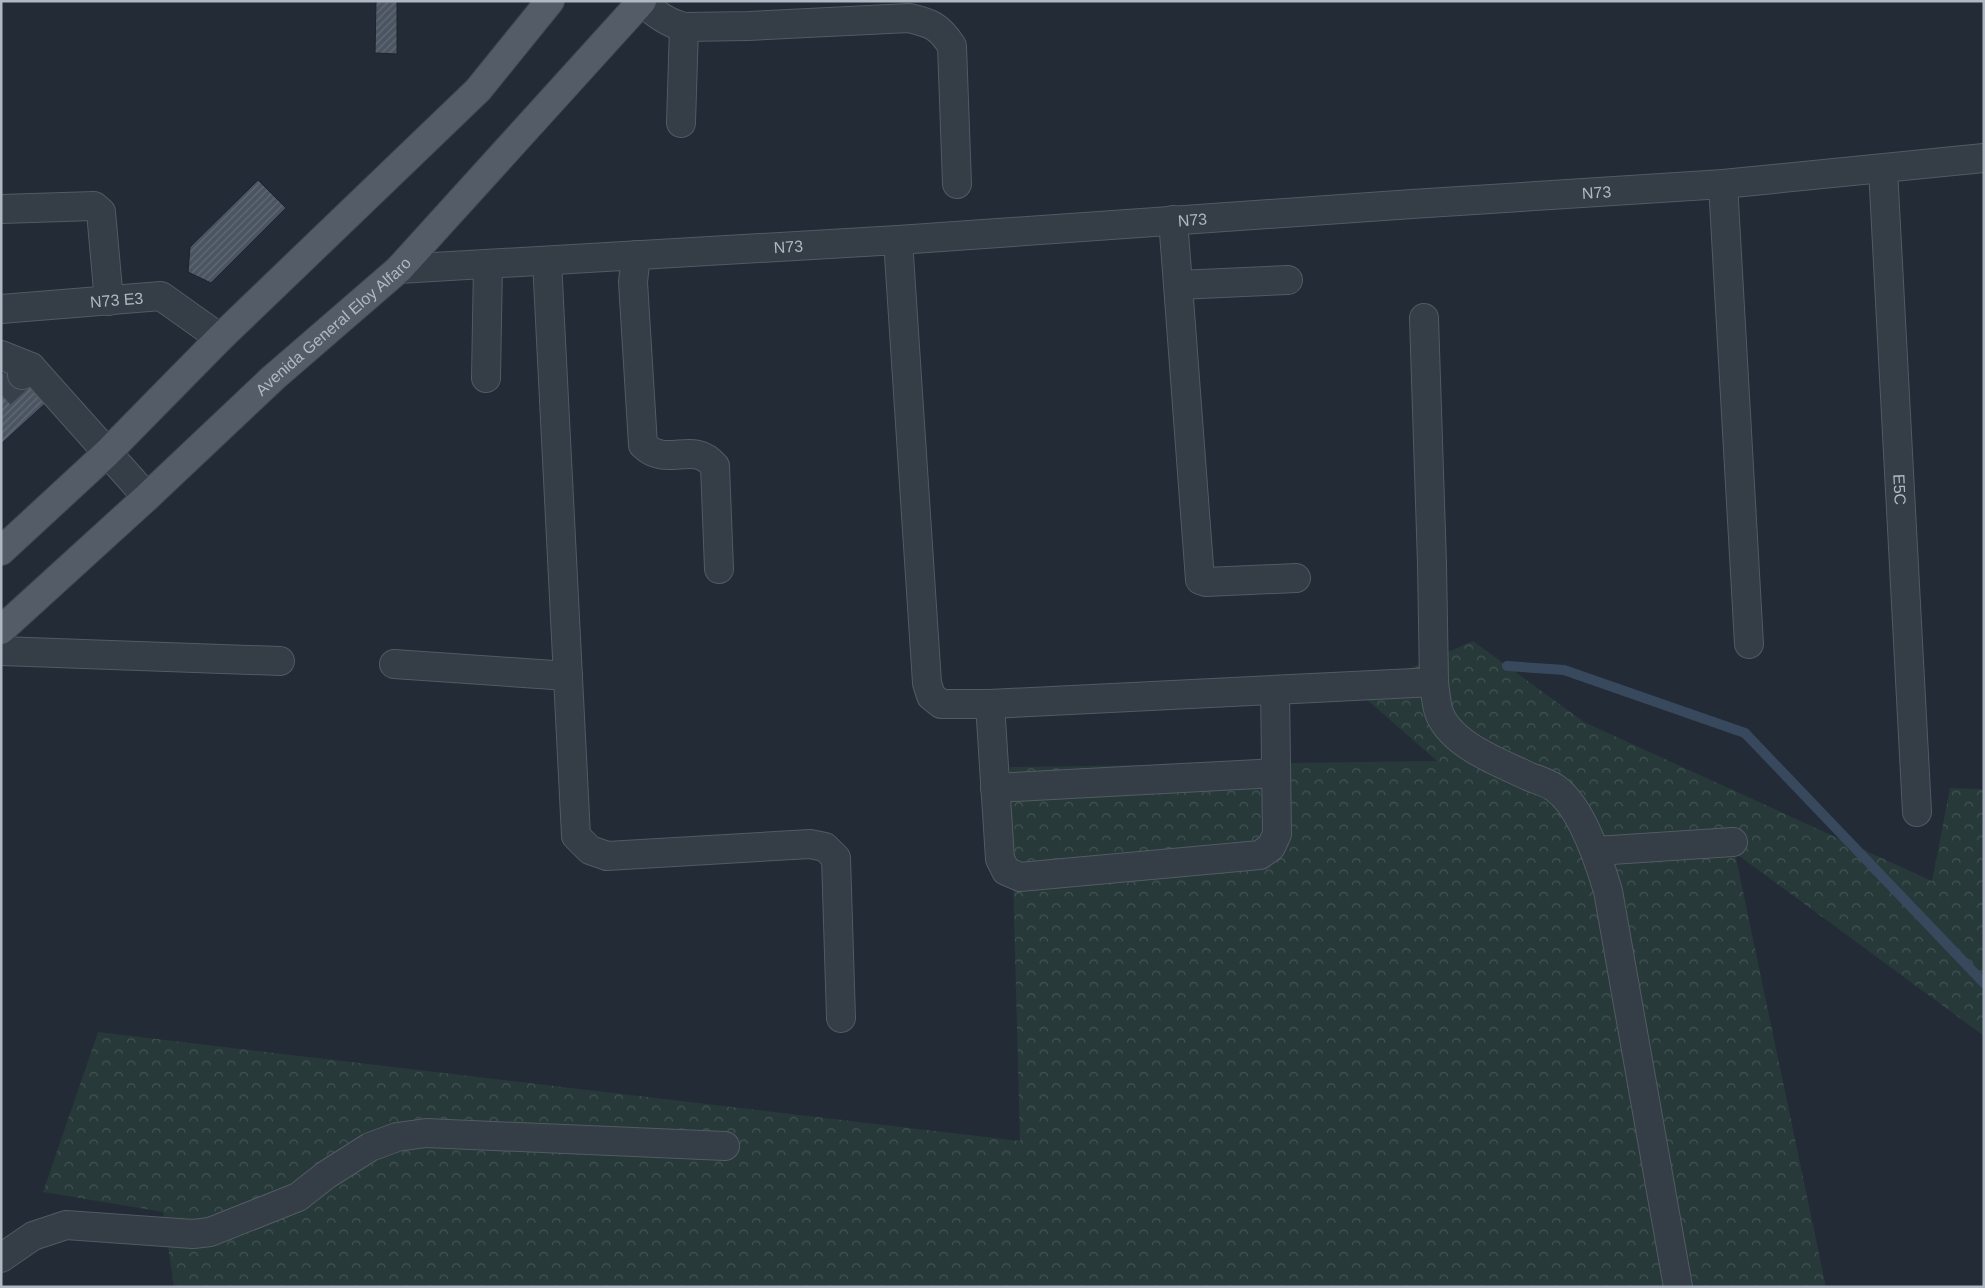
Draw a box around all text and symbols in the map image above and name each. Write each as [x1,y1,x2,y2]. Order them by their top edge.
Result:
street label: N73 [1581,183,1612,202]
street label: N73 [1177,210,1208,229]
street label: N73 [773,237,804,256]
street label: Avenida General Eloy Alfaro [252,254,414,398]
street label: N73 E3 [89,289,144,310]
street label: E5C [1891,474,1909,506]

